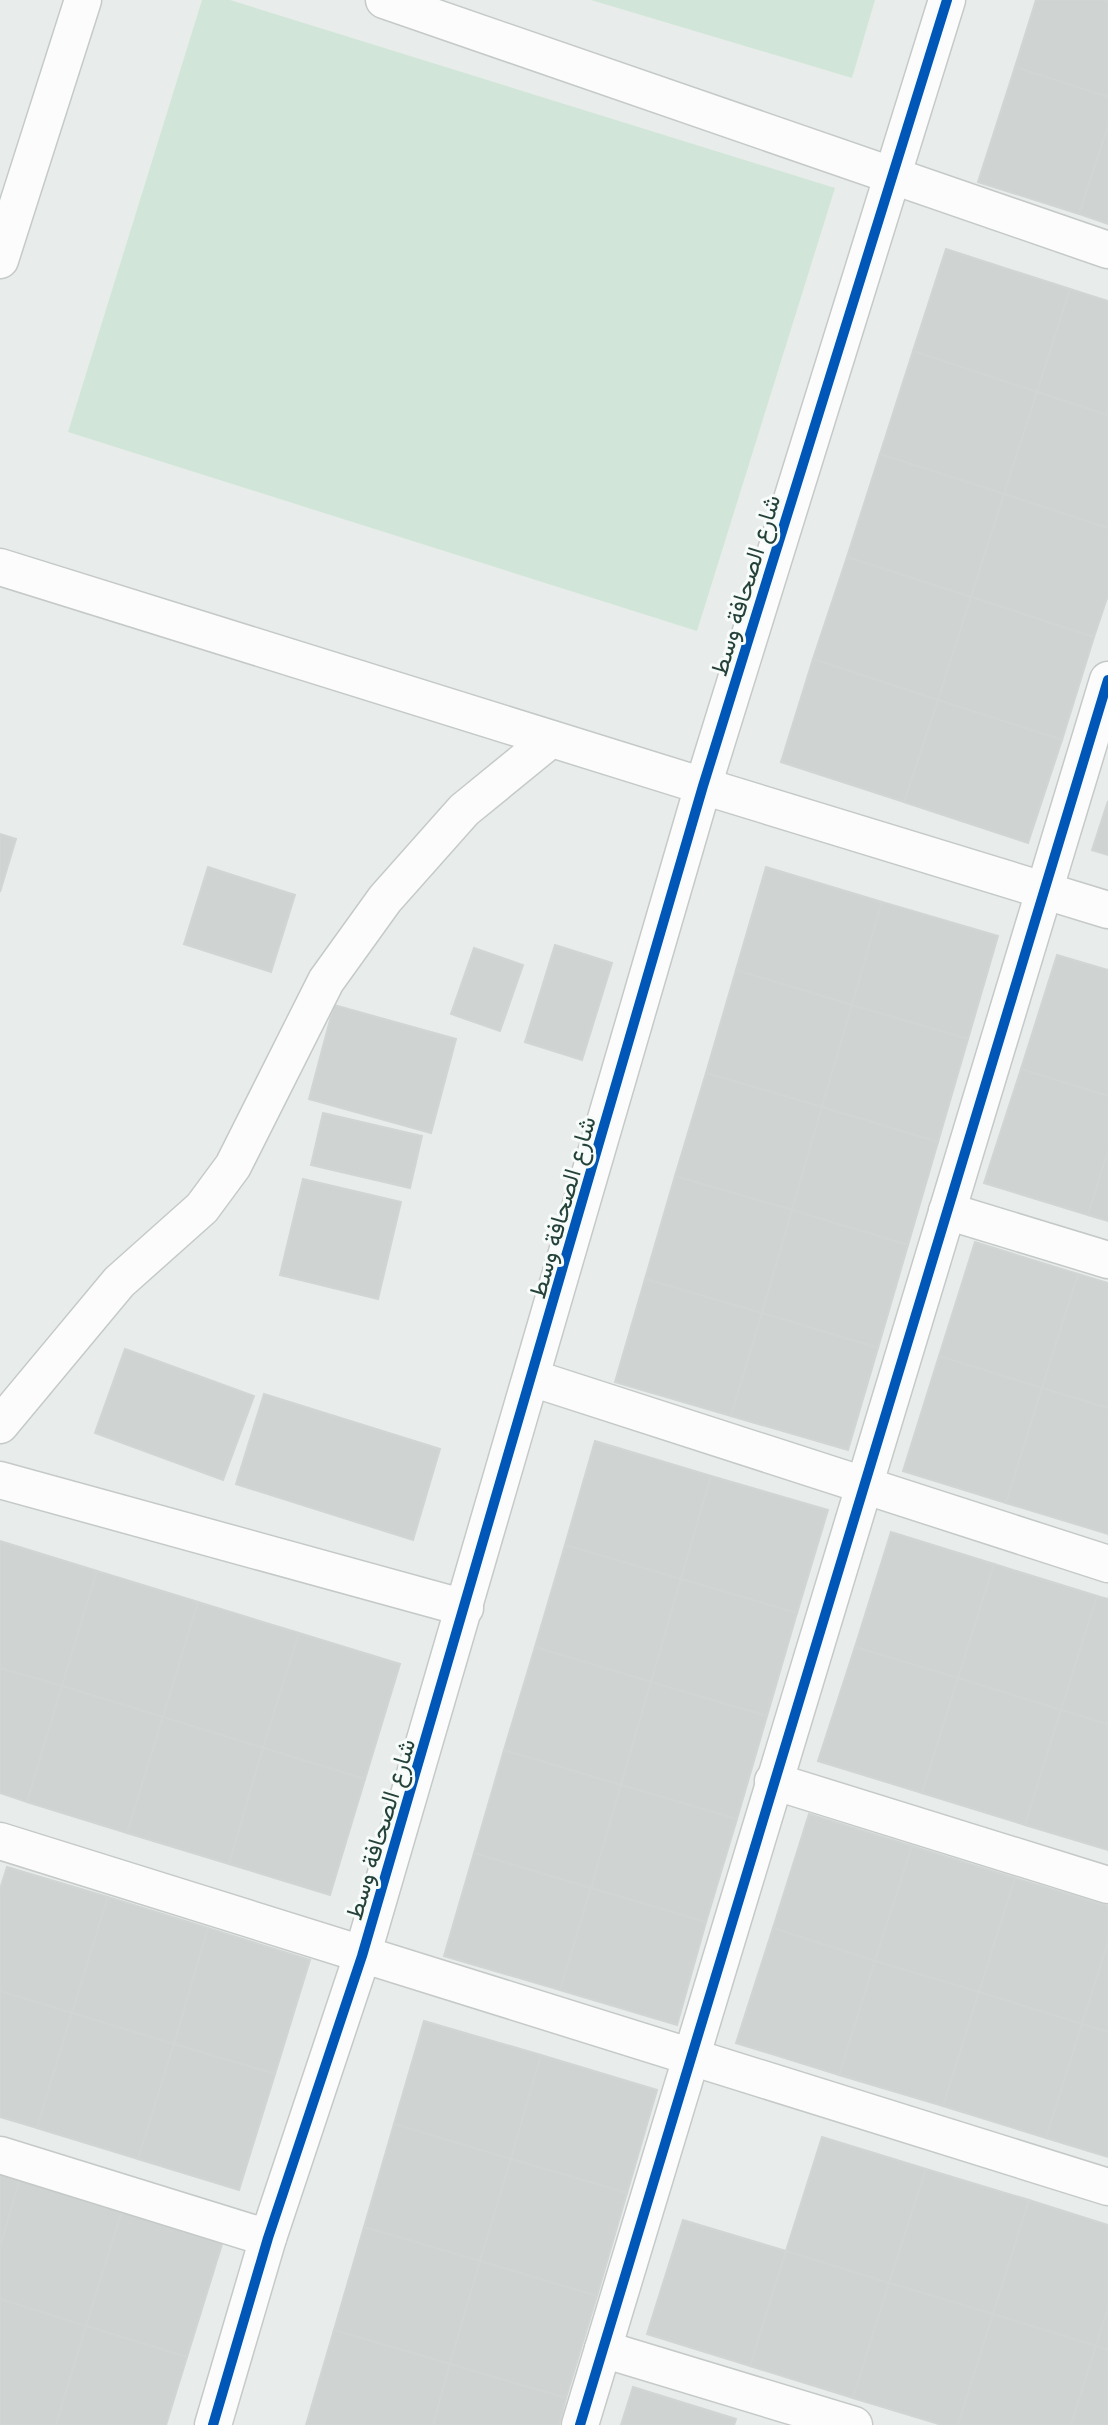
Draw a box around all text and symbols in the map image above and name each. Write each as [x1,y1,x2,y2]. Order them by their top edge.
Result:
street label: شارع الصحافة وسط [701,490,788,680]
street label: شارع الصحافة وسط [519,1112,604,1302]
street label: شارع الصحافة وسط [336,1734,423,1924]

